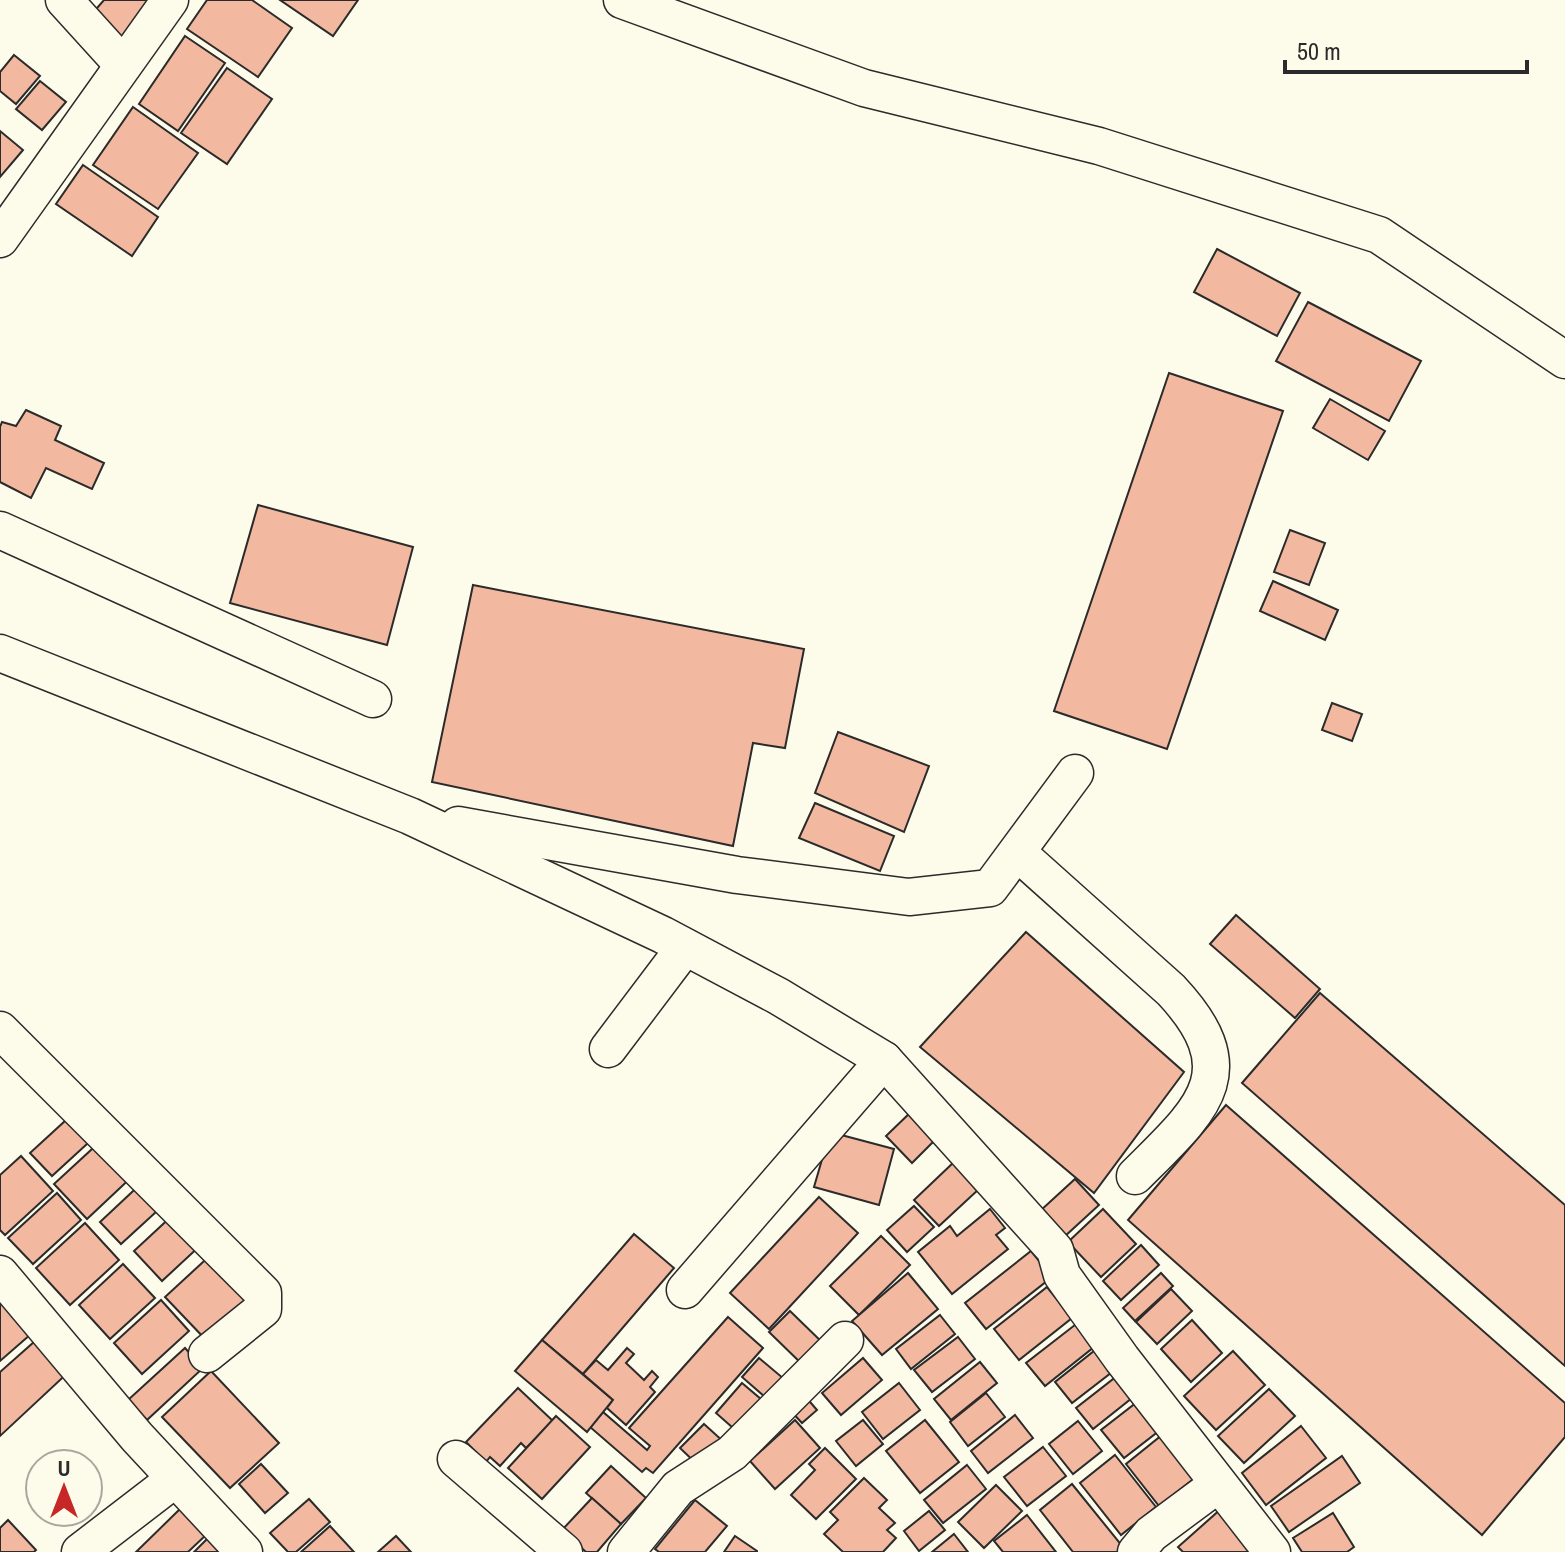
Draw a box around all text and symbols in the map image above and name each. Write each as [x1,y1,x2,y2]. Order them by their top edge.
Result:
scale bar [1285,24,1527,74]
text: 50 m [1297,35,1341,67]
north arrow [24,1448,104,1528]
text: U [57,1453,71,1483]

